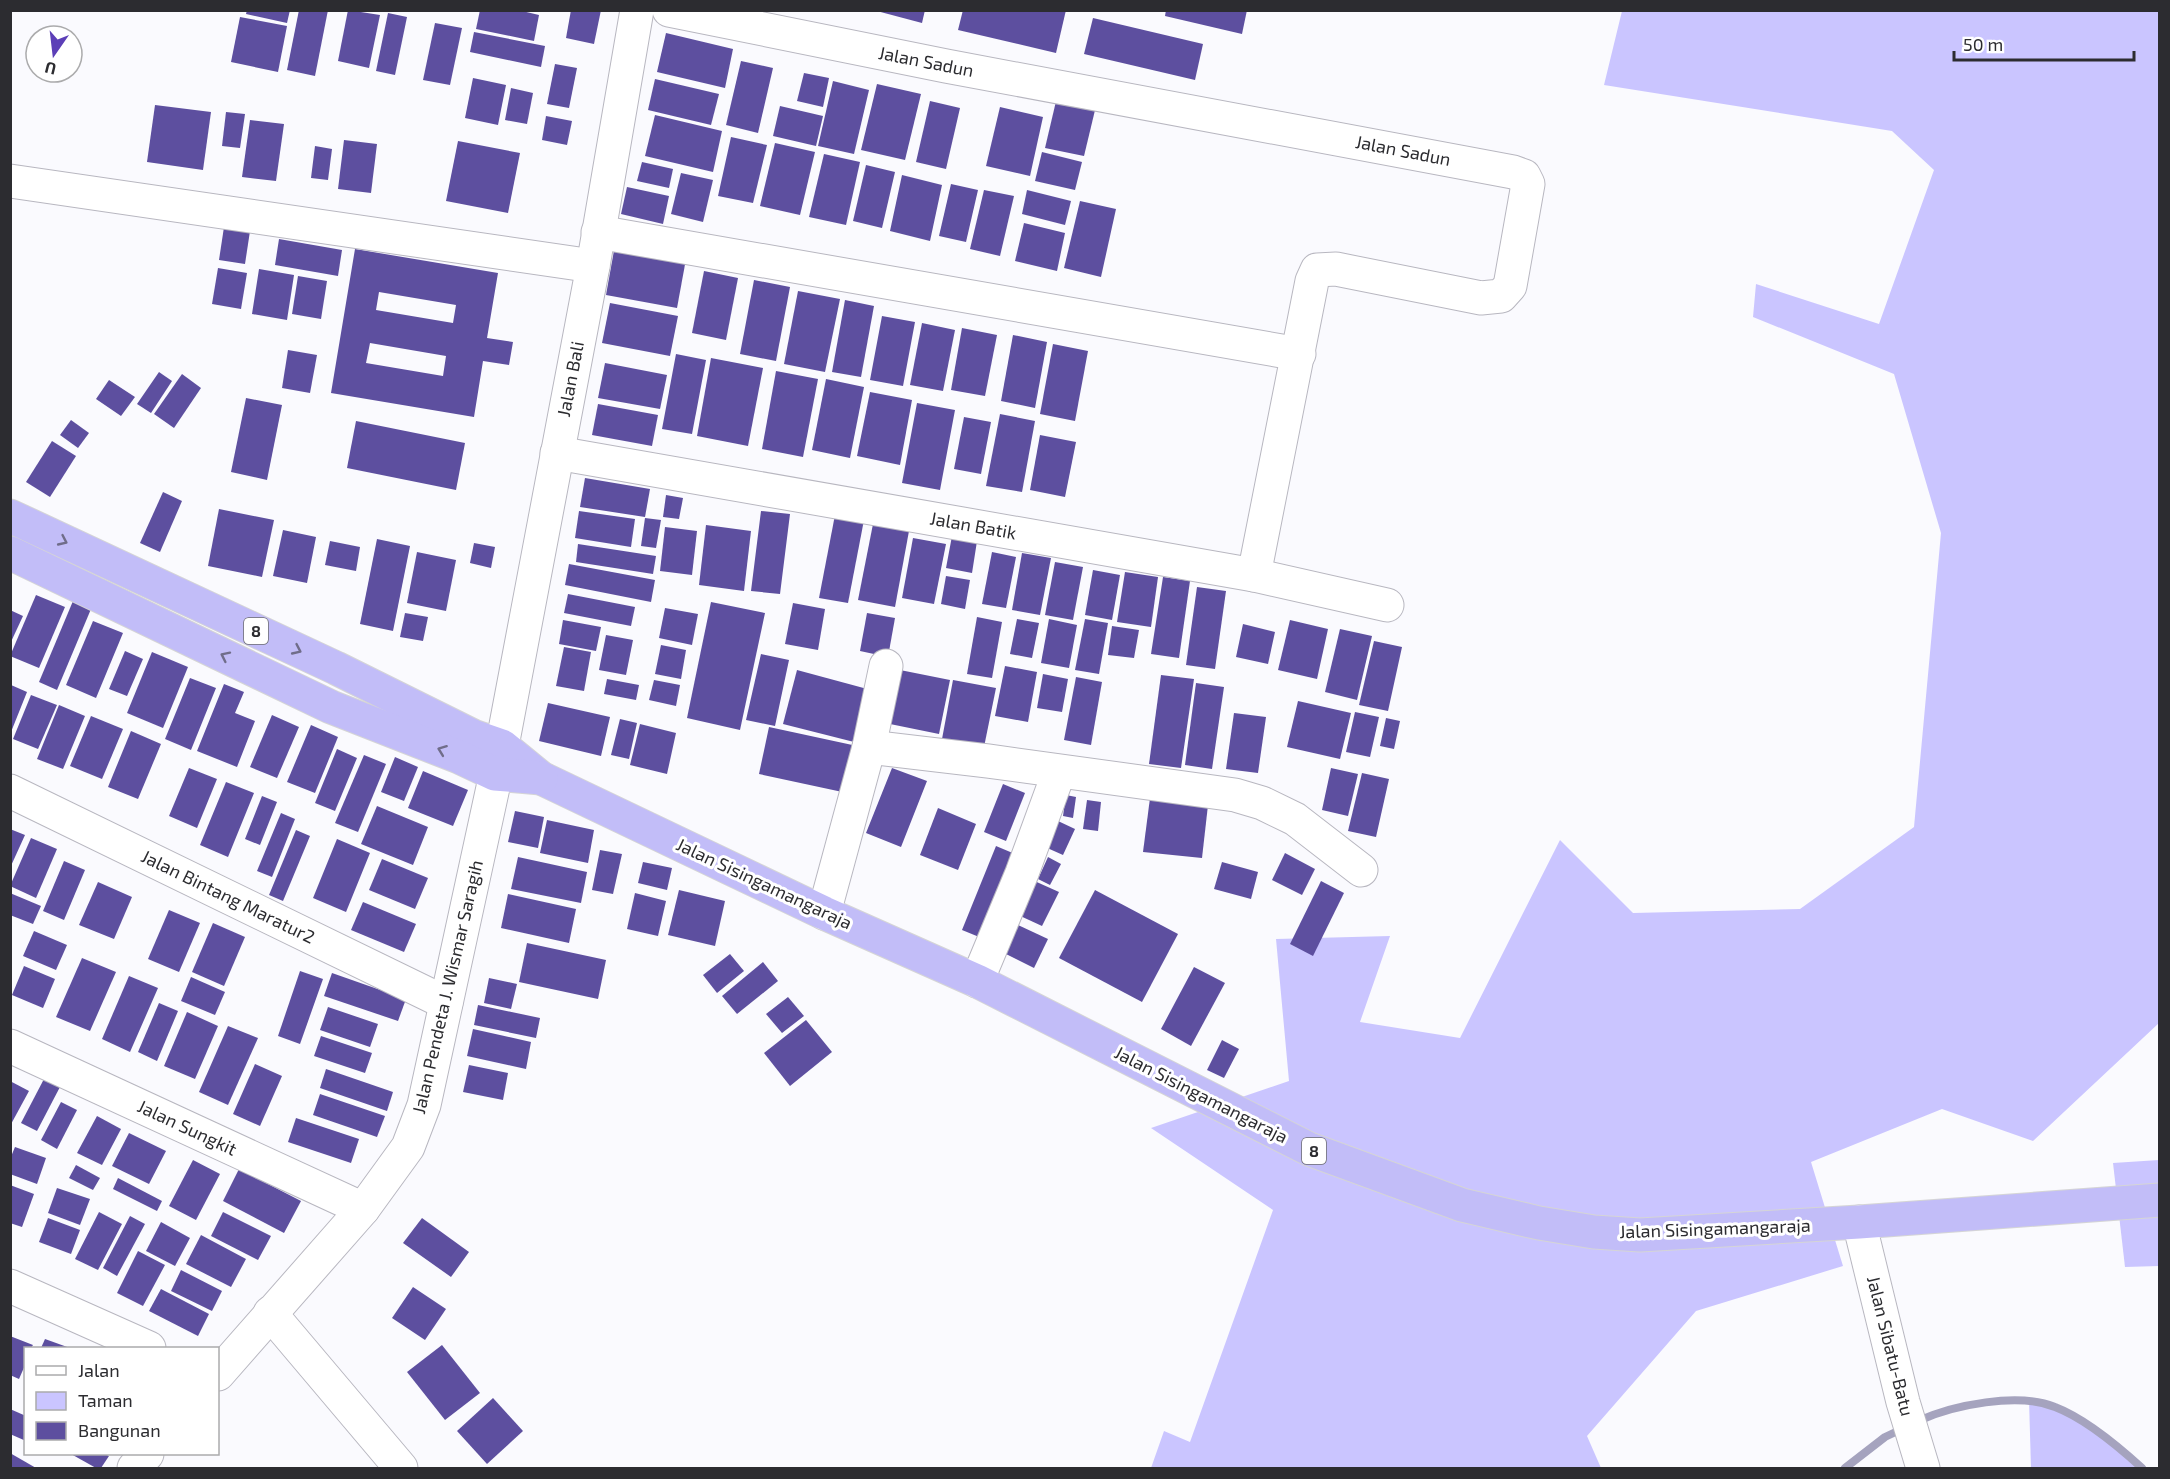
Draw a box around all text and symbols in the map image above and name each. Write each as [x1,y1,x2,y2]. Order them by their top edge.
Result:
north arrow [24,24,84,84]
scale bar [1954,24,2134,62]
text: 50 m [1963,33,2003,55]
street label: Jalan Sadun [877,41,976,81]
text: U [43,58,58,80]
street label: Jalan Sadun [1354,130,1453,170]
street label: Jalan Bali [552,339,588,418]
street label: Jalan Batik [928,507,1018,543]
one-way arrow [57,534,68,546]
road number: 8 [244,618,268,644]
one-way arrow [291,643,302,655]
one-way arrow [220,652,231,664]
one-way arrow [437,745,448,758]
street label: Jalan Sisingamangaraja [673,833,856,934]
street label: Jalan Bintang Maratur2 [138,845,319,948]
street label: Jalan Pendeta J. Wismar Saragih [407,858,487,1116]
street label: Jalan Sisingamangaraja [1111,1041,1292,1147]
street label: Jalan Sungkit [134,1095,241,1160]
road number: 8 [1302,1138,1326,1164]
street label: Jalan Sisingamangaraja [1619,1214,1811,1242]
street label: Jalan Sibatu-Batu [1863,1273,1919,1418]
legend [24,1347,219,1455]
text: Jalan [78,1359,120,1381]
text: Taman [78,1389,133,1411]
text: Bangunan [78,1419,161,1441]

